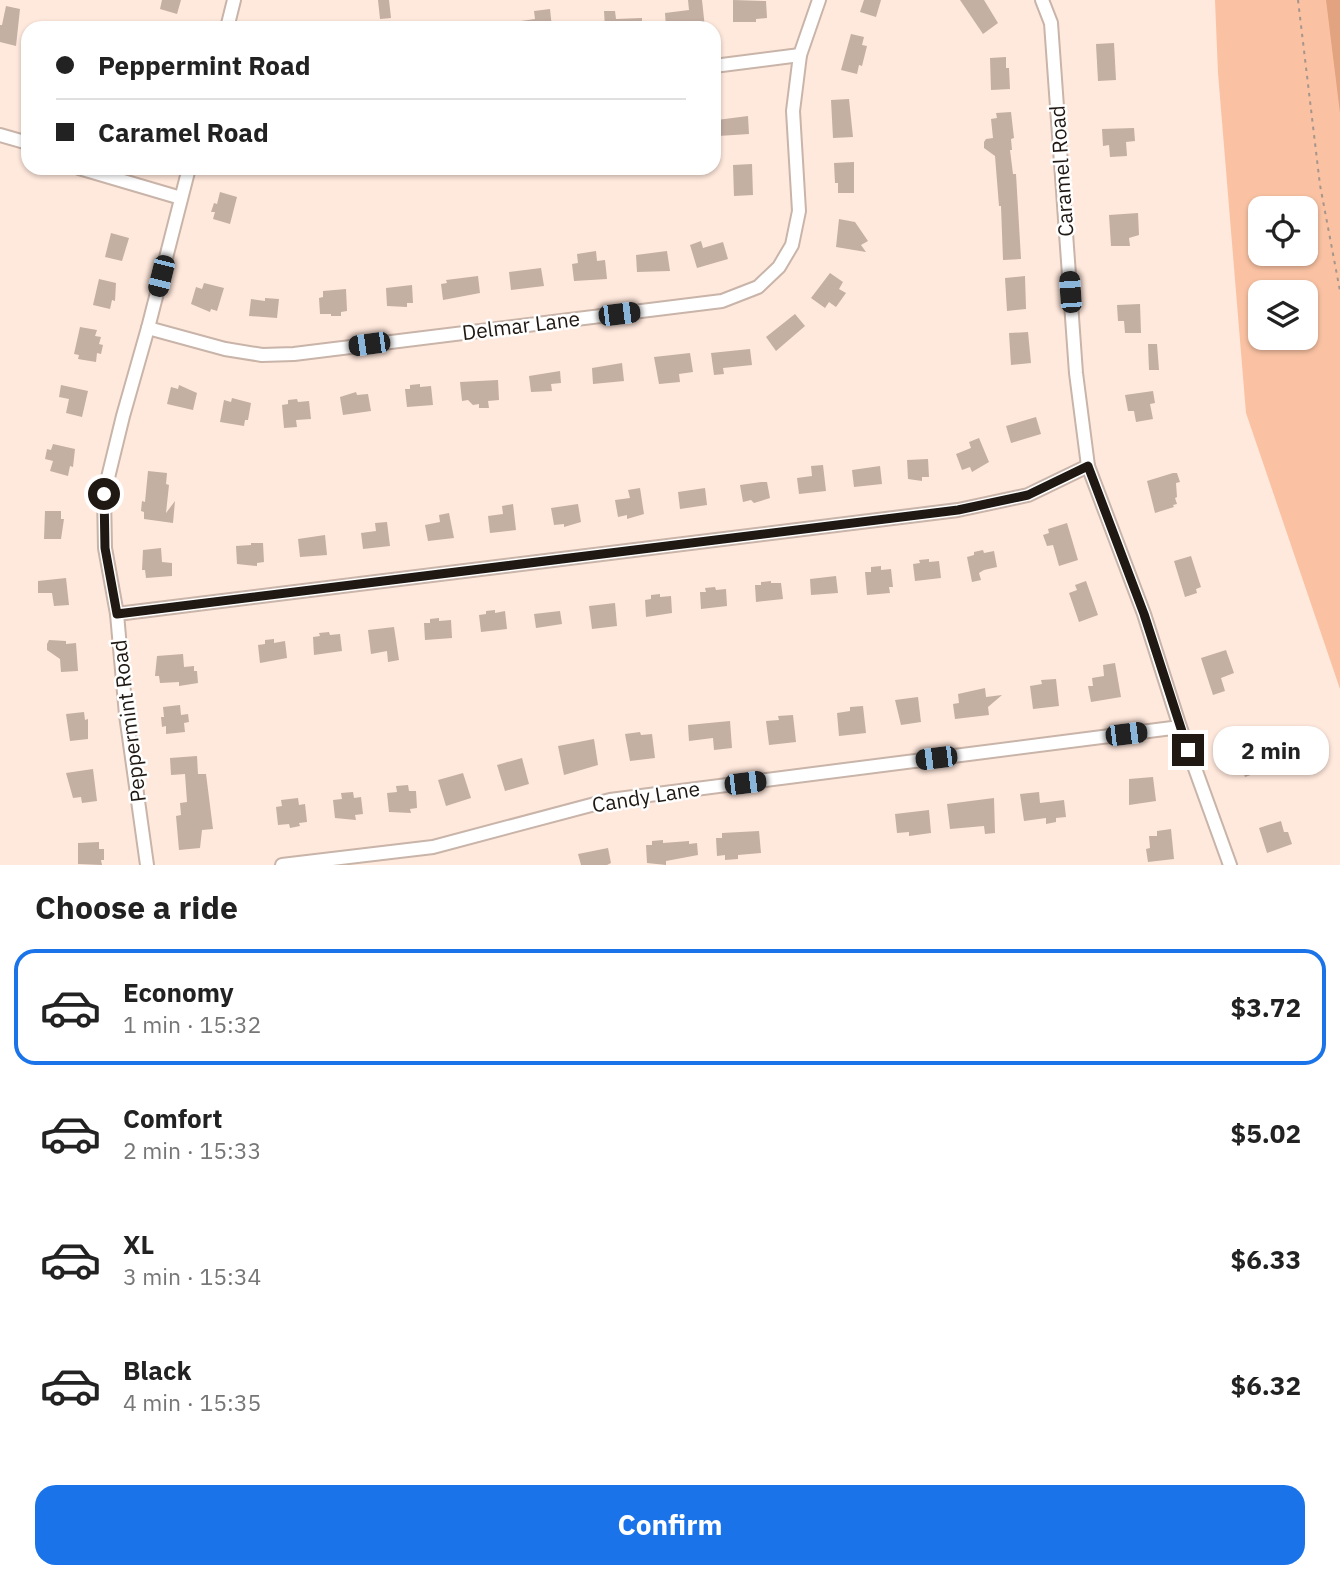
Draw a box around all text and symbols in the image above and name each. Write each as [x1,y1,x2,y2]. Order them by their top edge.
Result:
text: Peppermint Road [98,48,311,82]
street label: Caramel Road [1042,104,1080,238]
text: Caramel Road [98,115,269,149]
map controls [1248,196,1318,350]
button: locate [1248,196,1318,266]
car [146,253,177,299]
car [1059,270,1082,314]
button: layers [1248,280,1318,350]
car [597,301,642,327]
street label: Delmar Lane [460,304,582,346]
car [347,331,392,357]
route start [88,478,120,510]
street label: Peppermint Road [104,638,152,804]
car [1104,721,1149,747]
callout: 2 min [1212,726,1328,774]
route end [1172,734,1204,766]
text: 2 min [1241,735,1301,765]
car [914,745,959,771]
car [723,770,768,796]
street label: Candy Lane [590,774,702,818]
text: Choose a ride [35,886,238,928]
text: Economy [123,975,234,1009]
icon: car [39,976,102,1039]
text: $3.72 [1231,990,1301,1024]
text: 1 min · 15:32 [123,1009,261,1039]
text: Comfort [123,1101,222,1135]
icon: car [39,1102,102,1165]
text: $5.02 [1231,1116,1301,1150]
text: 2 min · 15:33 [123,1135,261,1165]
text: XL [123,1227,154,1261]
icon: car [39,1228,102,1291]
text: $6.33 [1231,1242,1301,1276]
text: 3 min · 15:34 [123,1261,261,1291]
text: Black [123,1353,191,1387]
icon: car [39,1354,102,1417]
text: $6.32 [1231,1368,1301,1402]
text: 4 min · 15:35 [123,1387,261,1417]
button: Confirm [35,1485,1305,1565]

